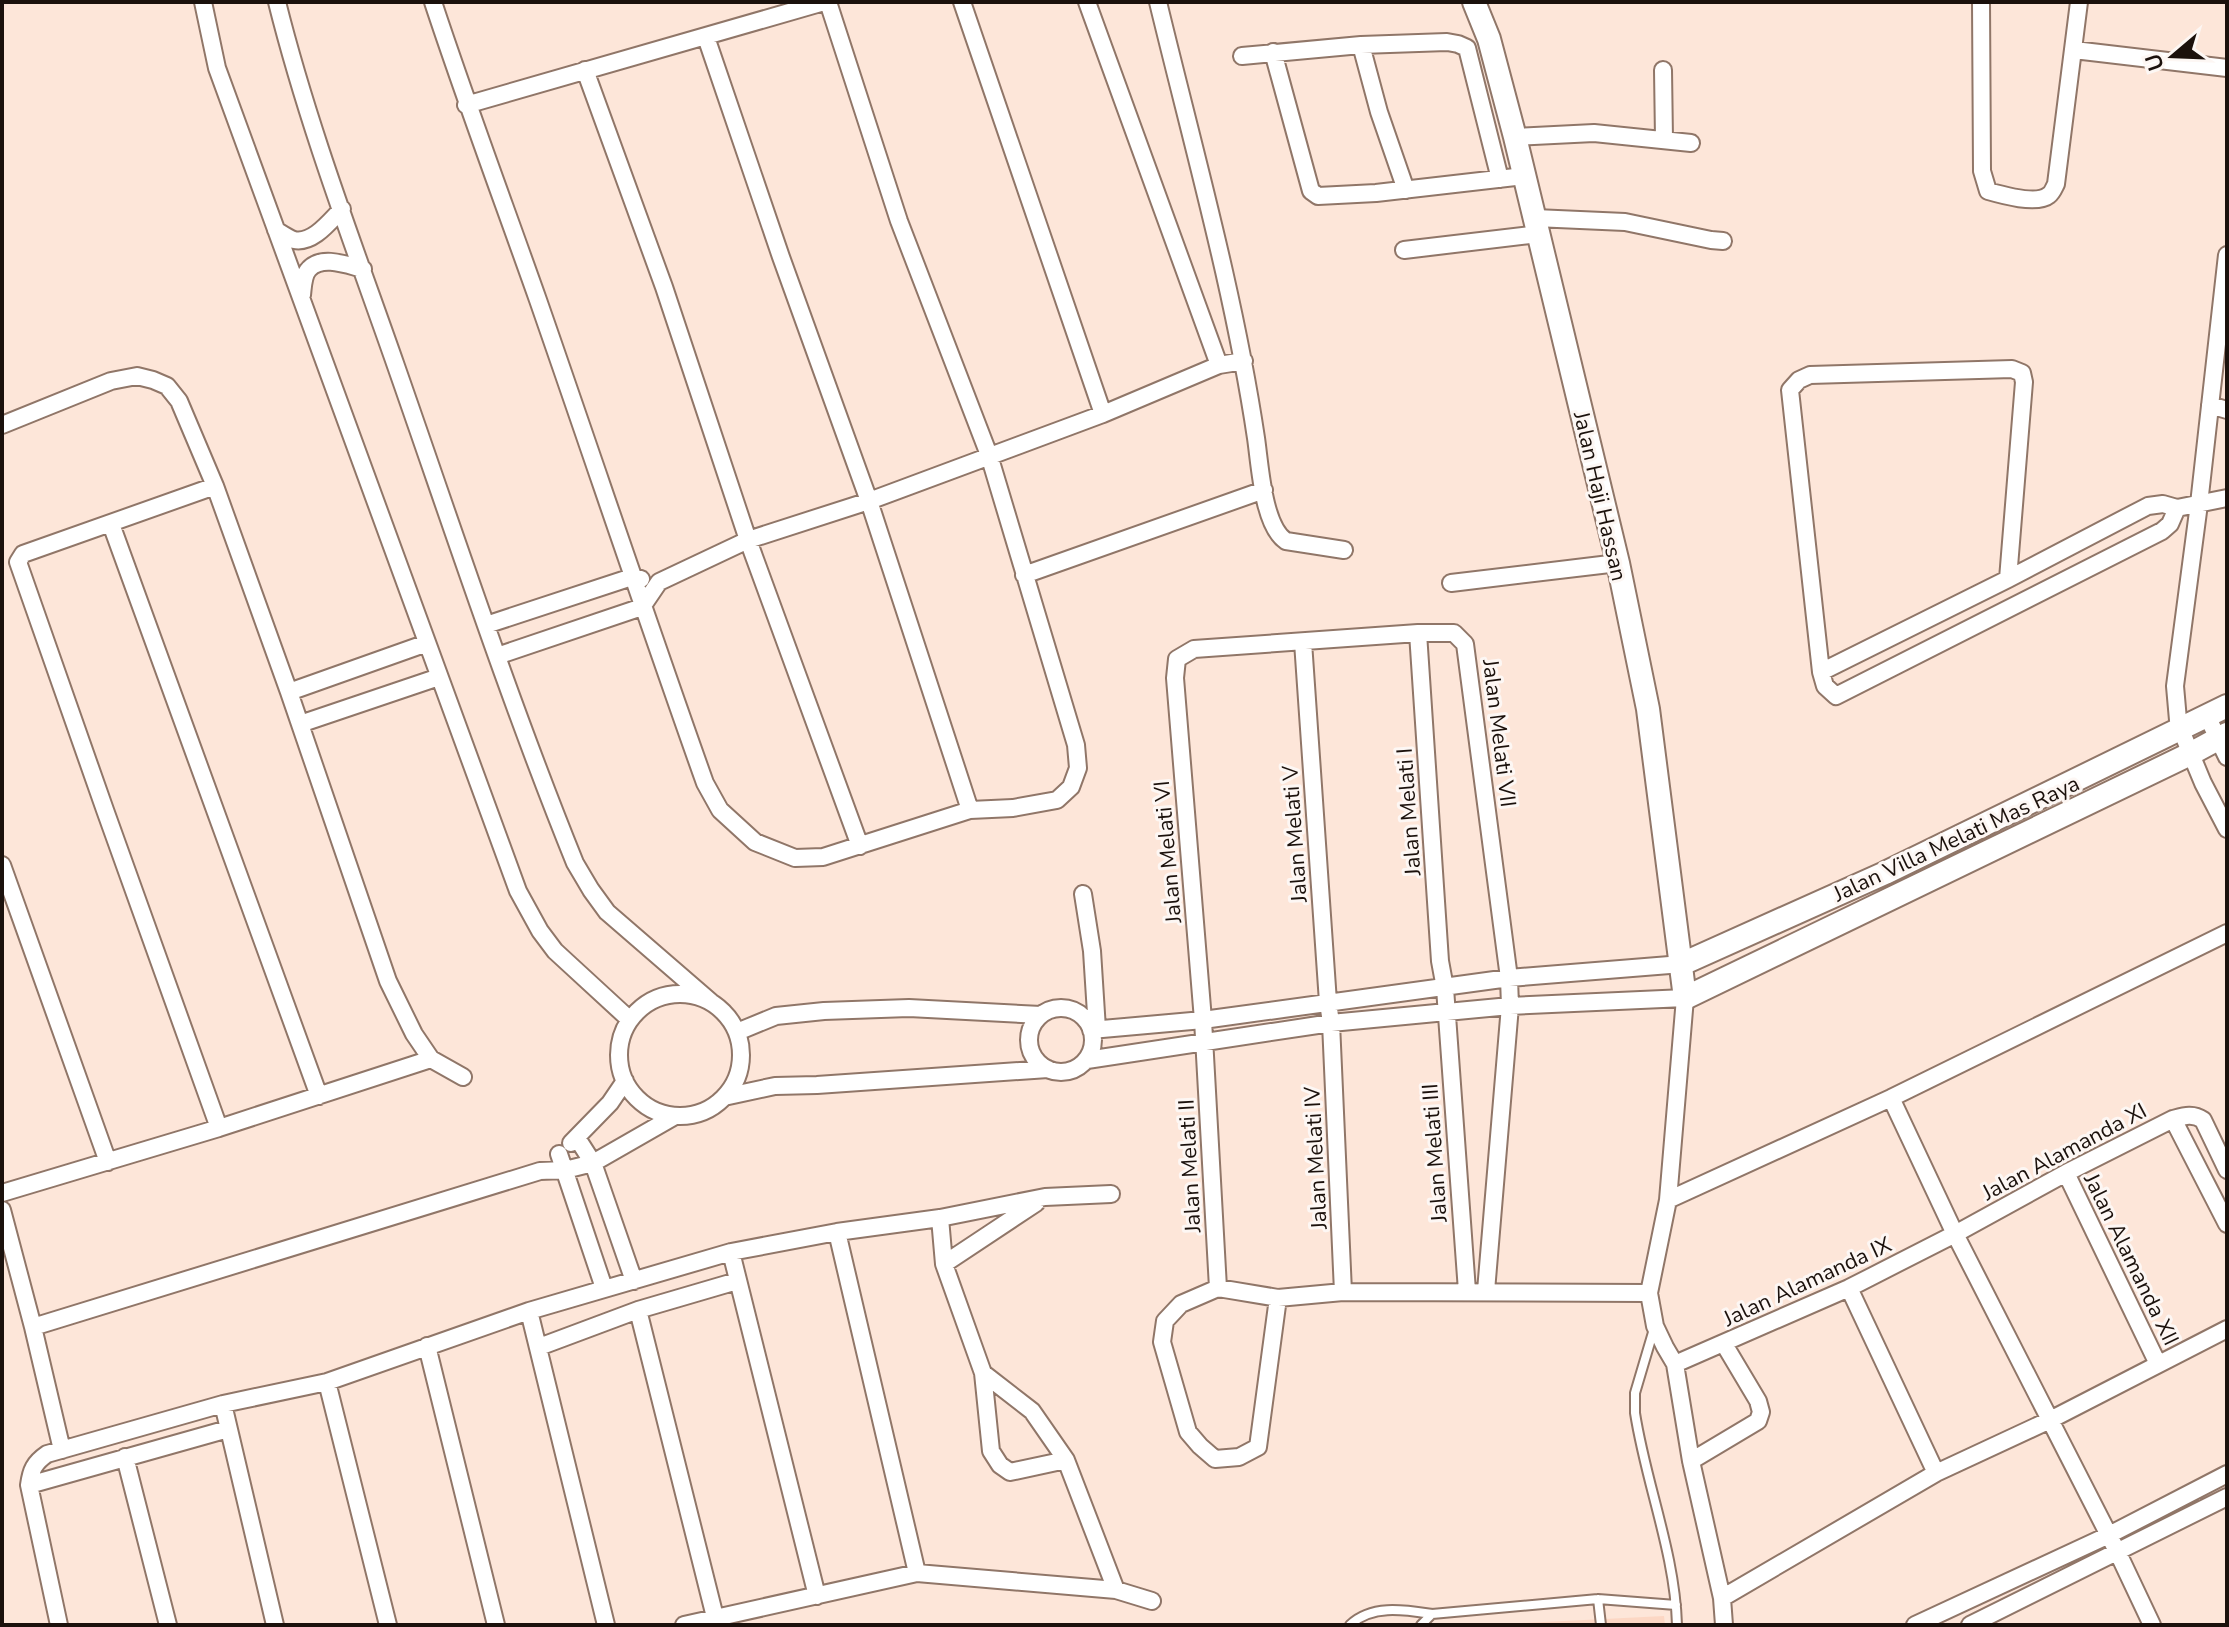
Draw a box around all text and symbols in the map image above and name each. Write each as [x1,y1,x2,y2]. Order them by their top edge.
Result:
north arrow [2133,16,2213,96]
text: U [2138,50,2172,75]
street label: Jalan Haji Hassan [1566,408,1634,584]
street label: Jalan Melati VII [1475,657,1523,809]
street label: Jalan Melati I [1390,747,1428,878]
street label: Jalan Melati V [1275,764,1315,905]
street label: Jalan Villa Melati Mas Raya [1827,769,2084,910]
street label: Jalan Melati VI [1147,779,1189,925]
street label: Jalan Melati III [1415,1082,1455,1224]
street label: Jalan Melati IV [1297,1085,1335,1231]
street label: Jalan Alamanda XI [1976,1096,2152,1208]
street label: Jalan Melati II [1172,1098,1209,1234]
street label: Jalan Alamanda XII [2076,1167,2186,1351]
street label: Jalan Alamanda IX [1718,1229,1897,1334]

